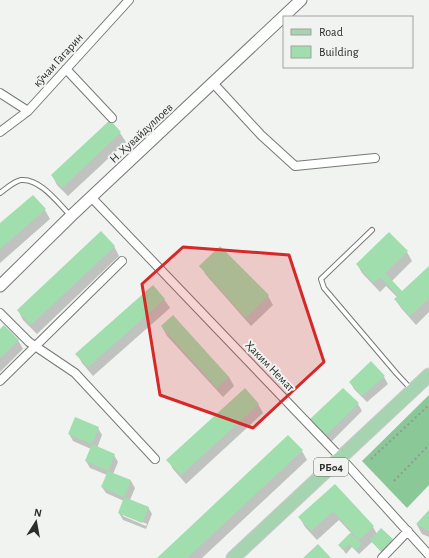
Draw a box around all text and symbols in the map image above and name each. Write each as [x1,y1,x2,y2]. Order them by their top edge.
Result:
legend [283,16,413,68]
text: Road [319,26,343,38]
street label: кӯчаи Гагарин [31,31,86,90]
text: Building [319,46,359,58]
street label: Н. Ҳувайдуллоев [107,101,176,166]
street label: Ҳаким Немат [243,339,297,394]
road number: РБ04 [314,458,348,476]
north arrow [16,502,56,542]
text: N [33,507,43,519]

